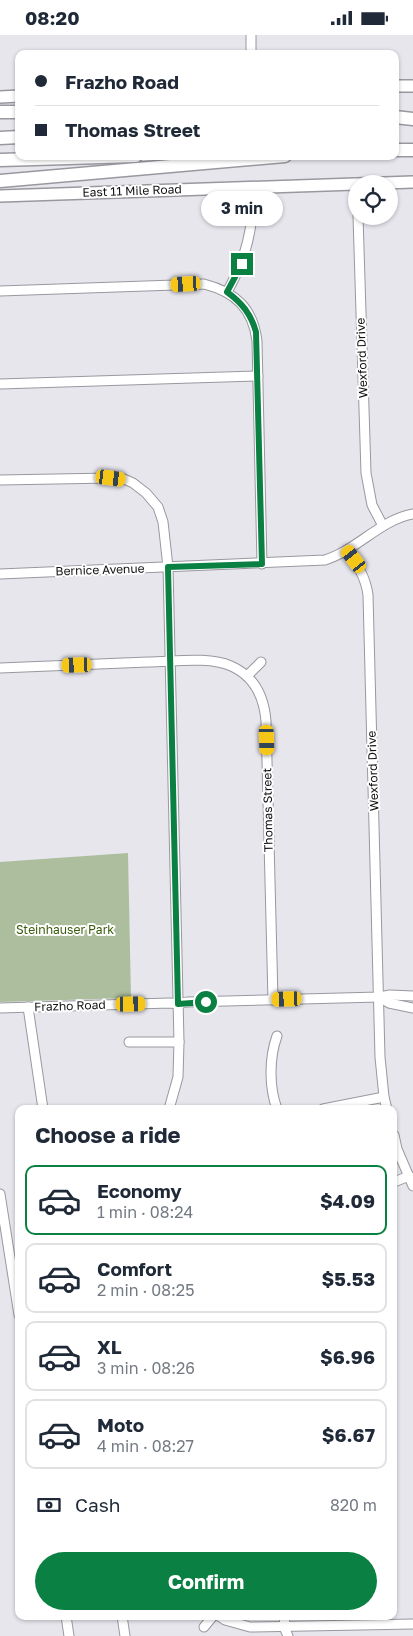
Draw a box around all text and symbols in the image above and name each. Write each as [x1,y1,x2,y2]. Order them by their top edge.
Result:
text: 08:20 [25,6,80,29]
text: Frazho Road [65,70,179,93]
text: Thomas Street [65,118,200,141]
map controls [348,175,398,225]
button: locate [348,175,398,225]
street label: East 11 Mile Road [82,181,182,200]
callout: 3 min [201,191,283,227]
text: 3 min [221,198,263,218]
route end [231,253,253,275]
car [170,276,201,292]
street label: Wexford Drive [353,317,370,399]
car [95,469,126,487]
car [338,543,369,575]
street label: Bernice Avenue [55,560,145,579]
car [61,657,92,673]
car [258,725,275,755]
street label: Wexford Drive [364,730,381,812]
street label: Thomas Street [259,768,276,852]
park label: Steinhauser Park [16,922,114,937]
route start [195,991,217,1013]
car [271,991,302,1007]
car [115,996,146,1012]
street label: Frazho Road [34,997,106,1014]
text: Choose a ride [35,1121,181,1148]
icon: car [37,1178,82,1223]
text: Economy [97,1179,182,1202]
text: $4.09 [320,1189,375,1212]
text: 1 min · 08:24 [97,1202,193,1222]
icon: car [37,1256,82,1301]
text: Comfort [97,1257,172,1280]
text: $5.53 [321,1267,375,1290]
text: 2 min · 08:25 [97,1280,194,1300]
icon: car [37,1334,82,1379]
text: XL [97,1335,122,1358]
text: $6.96 [320,1345,375,1368]
text: 3 min · 08:26 [97,1358,195,1378]
icon: car [37,1412,82,1457]
text: Moto [97,1413,144,1436]
text: $6.67 [322,1423,375,1446]
text: 4 min · 08:27 [97,1436,194,1456]
icon: cash [35,1491,63,1519]
text: Cash [75,1493,120,1516]
text: 820 m [330,1495,377,1515]
button: Confirm [35,1552,377,1610]

